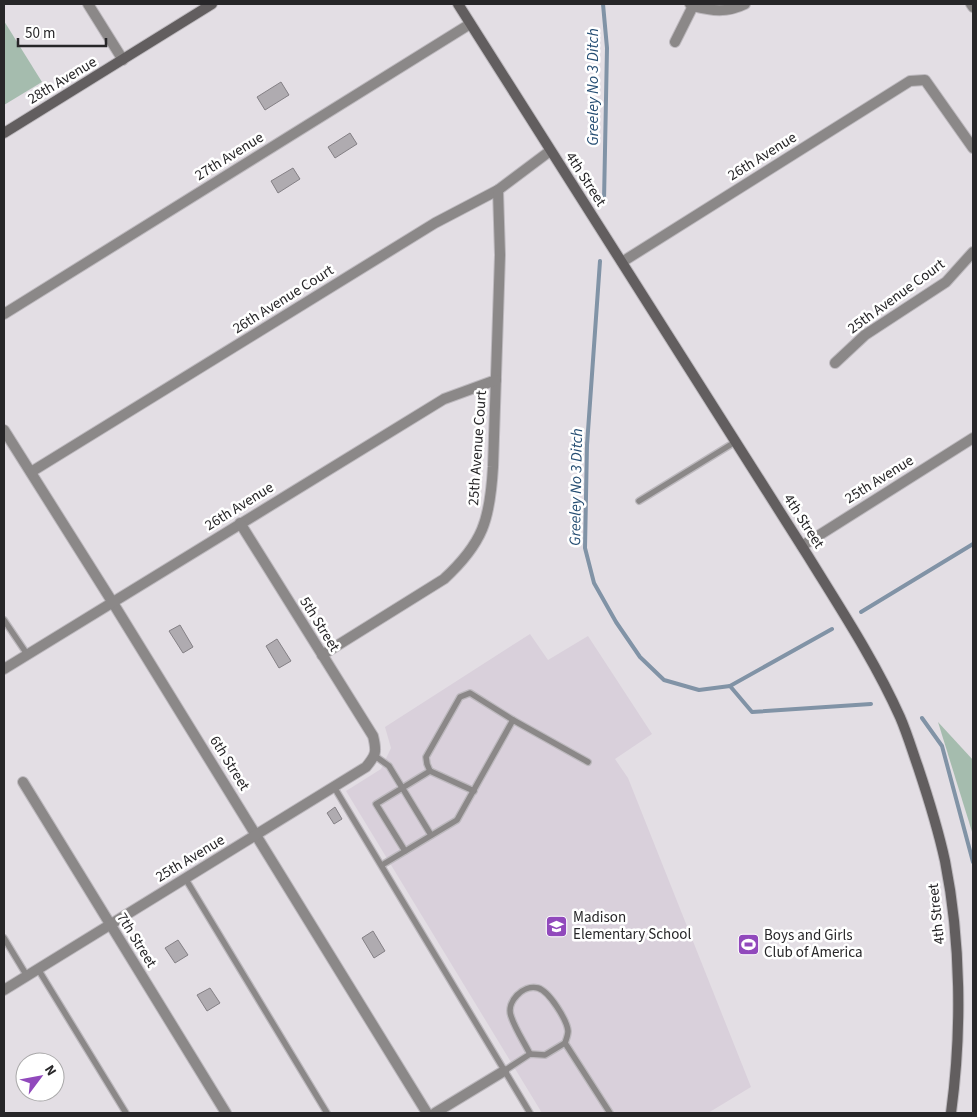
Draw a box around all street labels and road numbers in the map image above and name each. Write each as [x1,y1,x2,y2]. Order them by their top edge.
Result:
street label: 28th Avenue [24,52,101,109]
street label: 27th Avenue [191,127,268,186]
street label: 26th Avenue [724,127,801,186]
street label: 4th Street [560,148,611,211]
street label: 25th Avenue Court [843,254,949,339]
street label: 26th Avenue Court [229,260,338,339]
street label: 25th Avenue Court [463,390,492,506]
street label: 25th Avenue [841,450,918,509]
street label: 26th Avenue [201,477,278,536]
street label: 4th Street [778,490,829,553]
street label: 5th Street [294,593,345,656]
street label: 6th Street [204,732,255,795]
street label: 25th Avenue [152,830,229,887]
street label: 4th Street [923,882,950,946]
street label: 7th Street [111,909,162,972]

